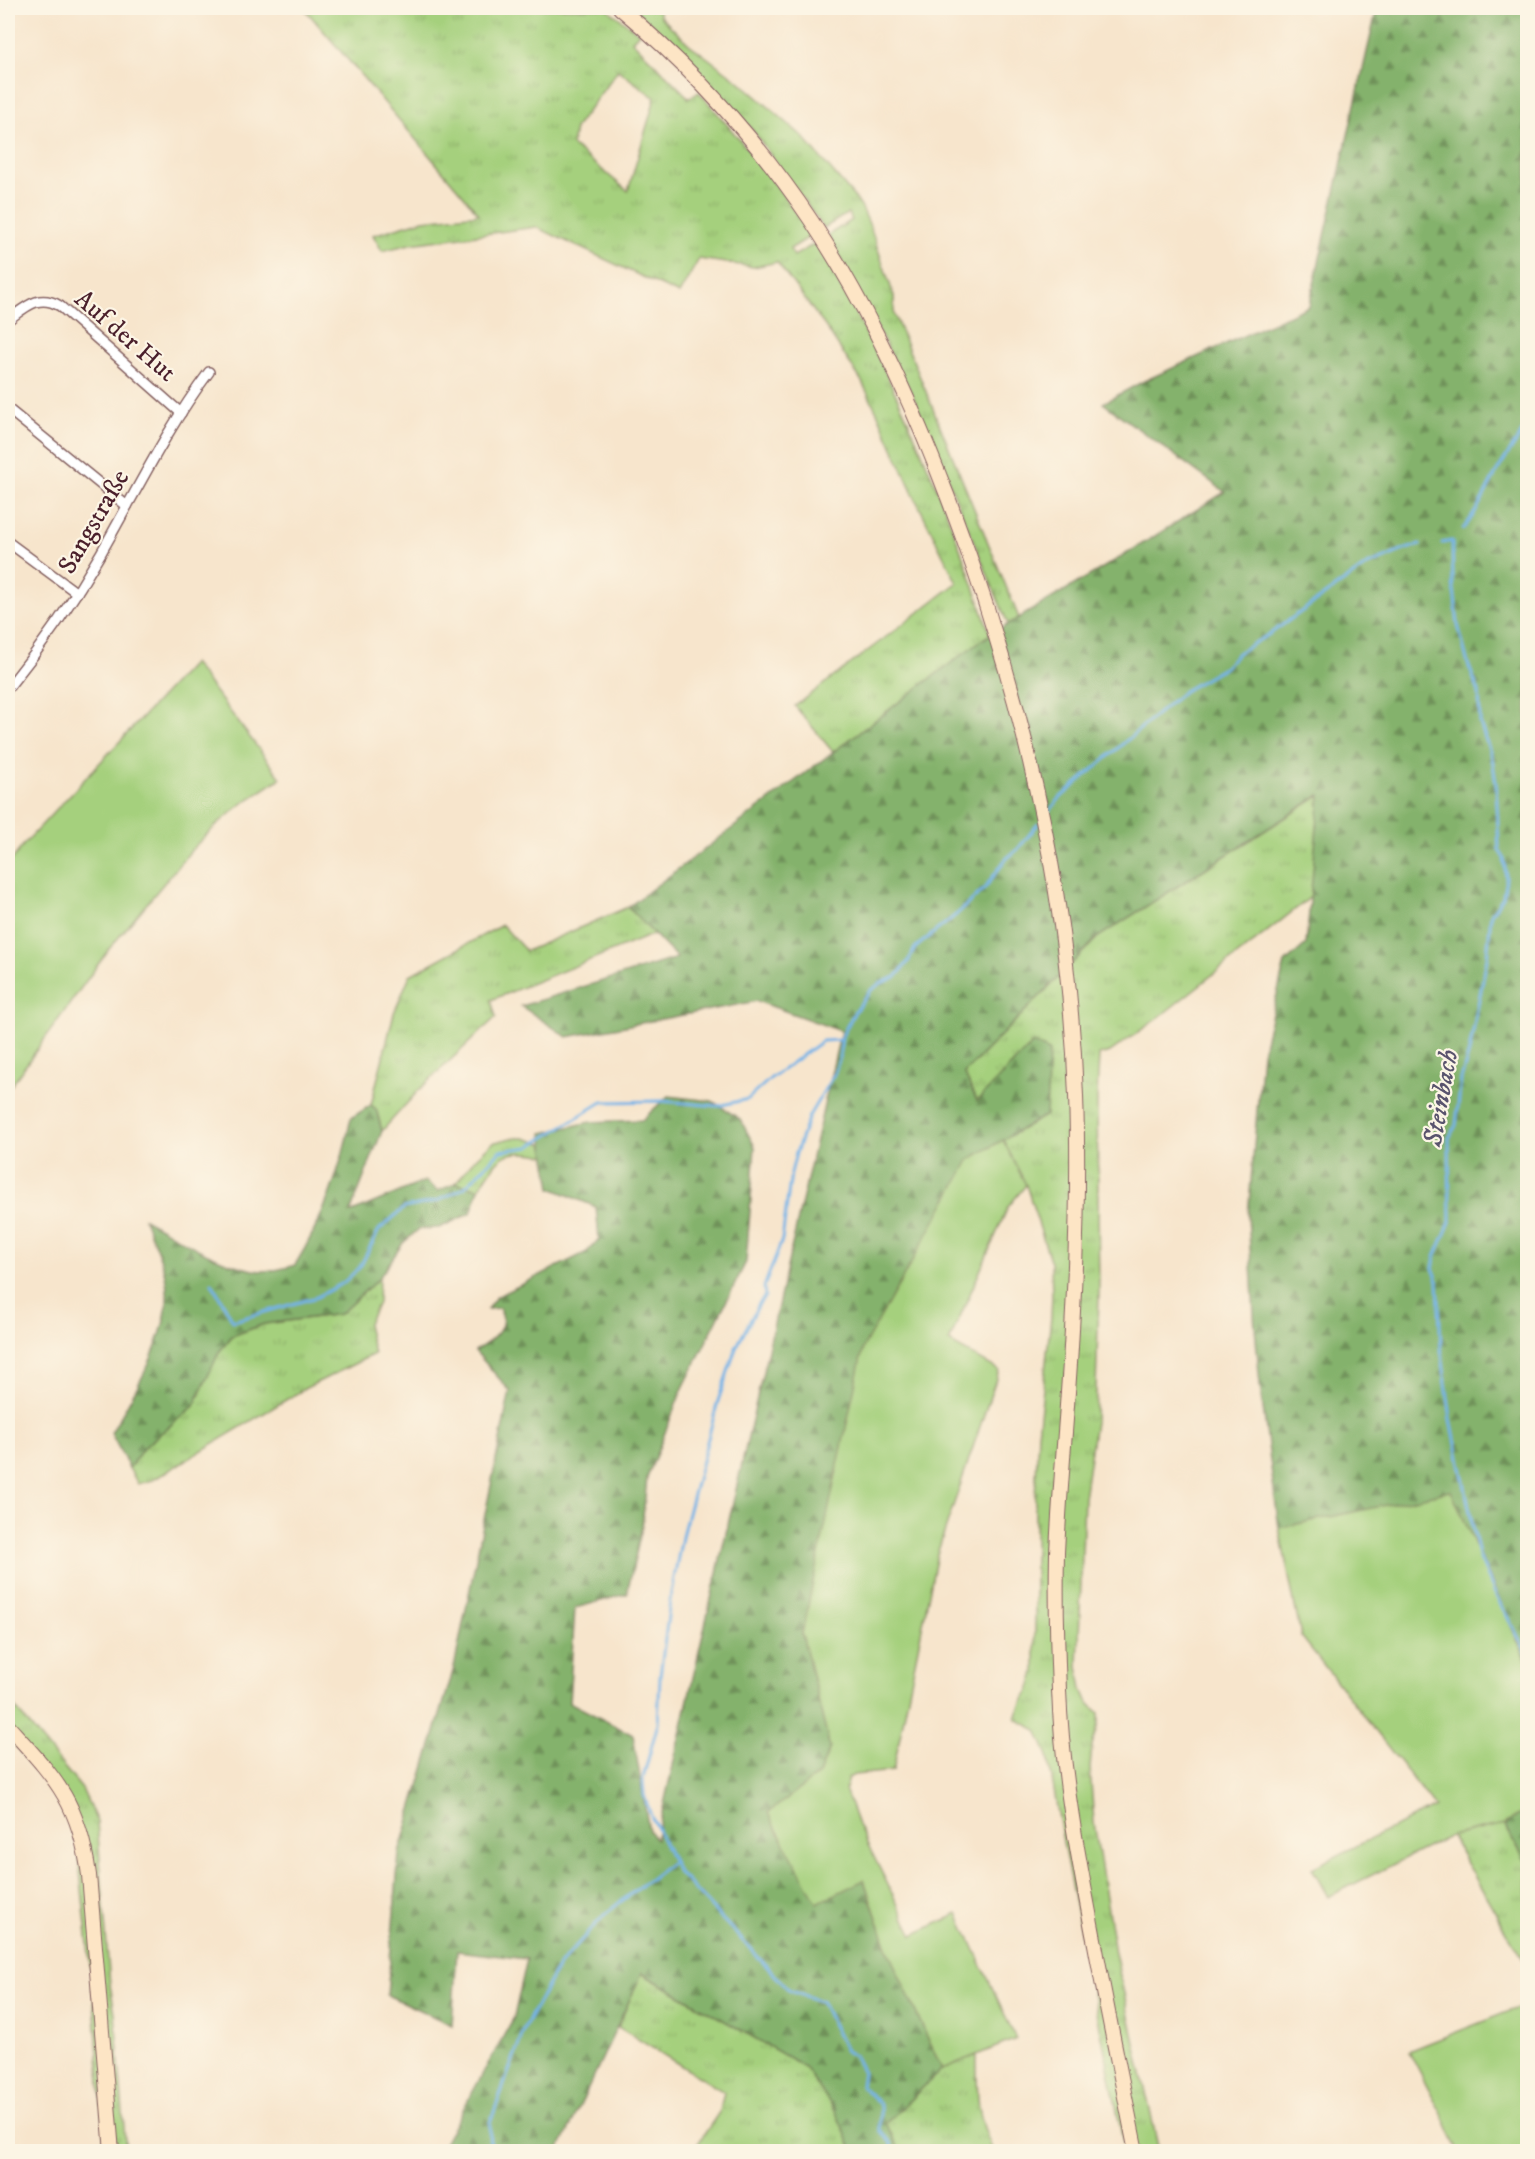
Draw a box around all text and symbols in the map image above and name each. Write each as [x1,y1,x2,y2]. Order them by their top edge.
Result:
street label: Auf der Hut [67,283,183,389]
street label: Sangstraße [51,464,137,580]
water label: Steinbach [1416,1047,1466,1150]

